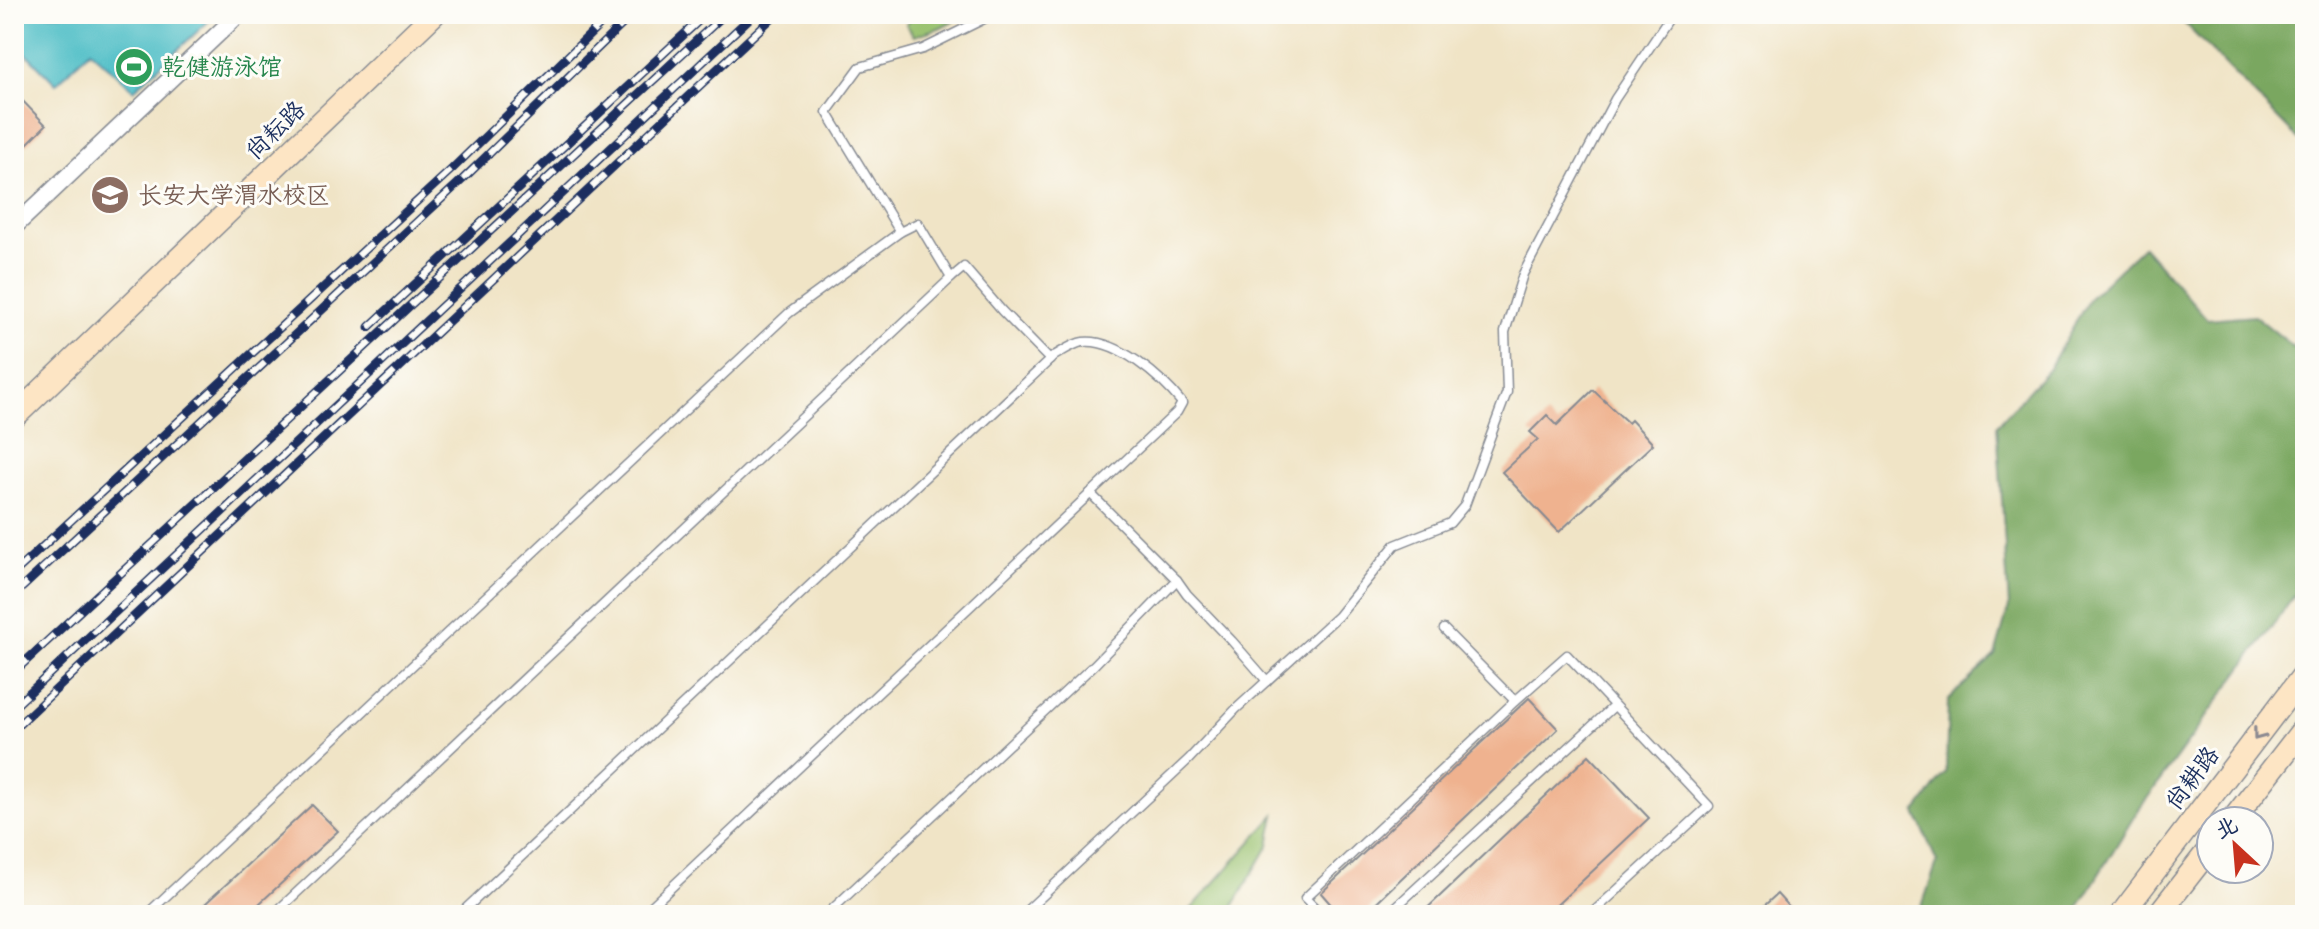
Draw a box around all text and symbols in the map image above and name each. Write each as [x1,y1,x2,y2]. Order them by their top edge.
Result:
sports icon: 乾健游泳馆 [113,46,155,88]
place label: 乾健游泳馆 [162,46,282,88]
street label: 尚耘路 [235,90,315,170]
school or university icon: 长安大学渭水校区 [89,174,131,216]
place label: 长安大学渭水校区 [138,174,330,216]
one-way arrow [2253,726,2267,741]
street label: 尚耕路 [2154,737,2230,819]
north arrow [2195,805,2275,885]
text: 北 [2208,805,2245,850]

